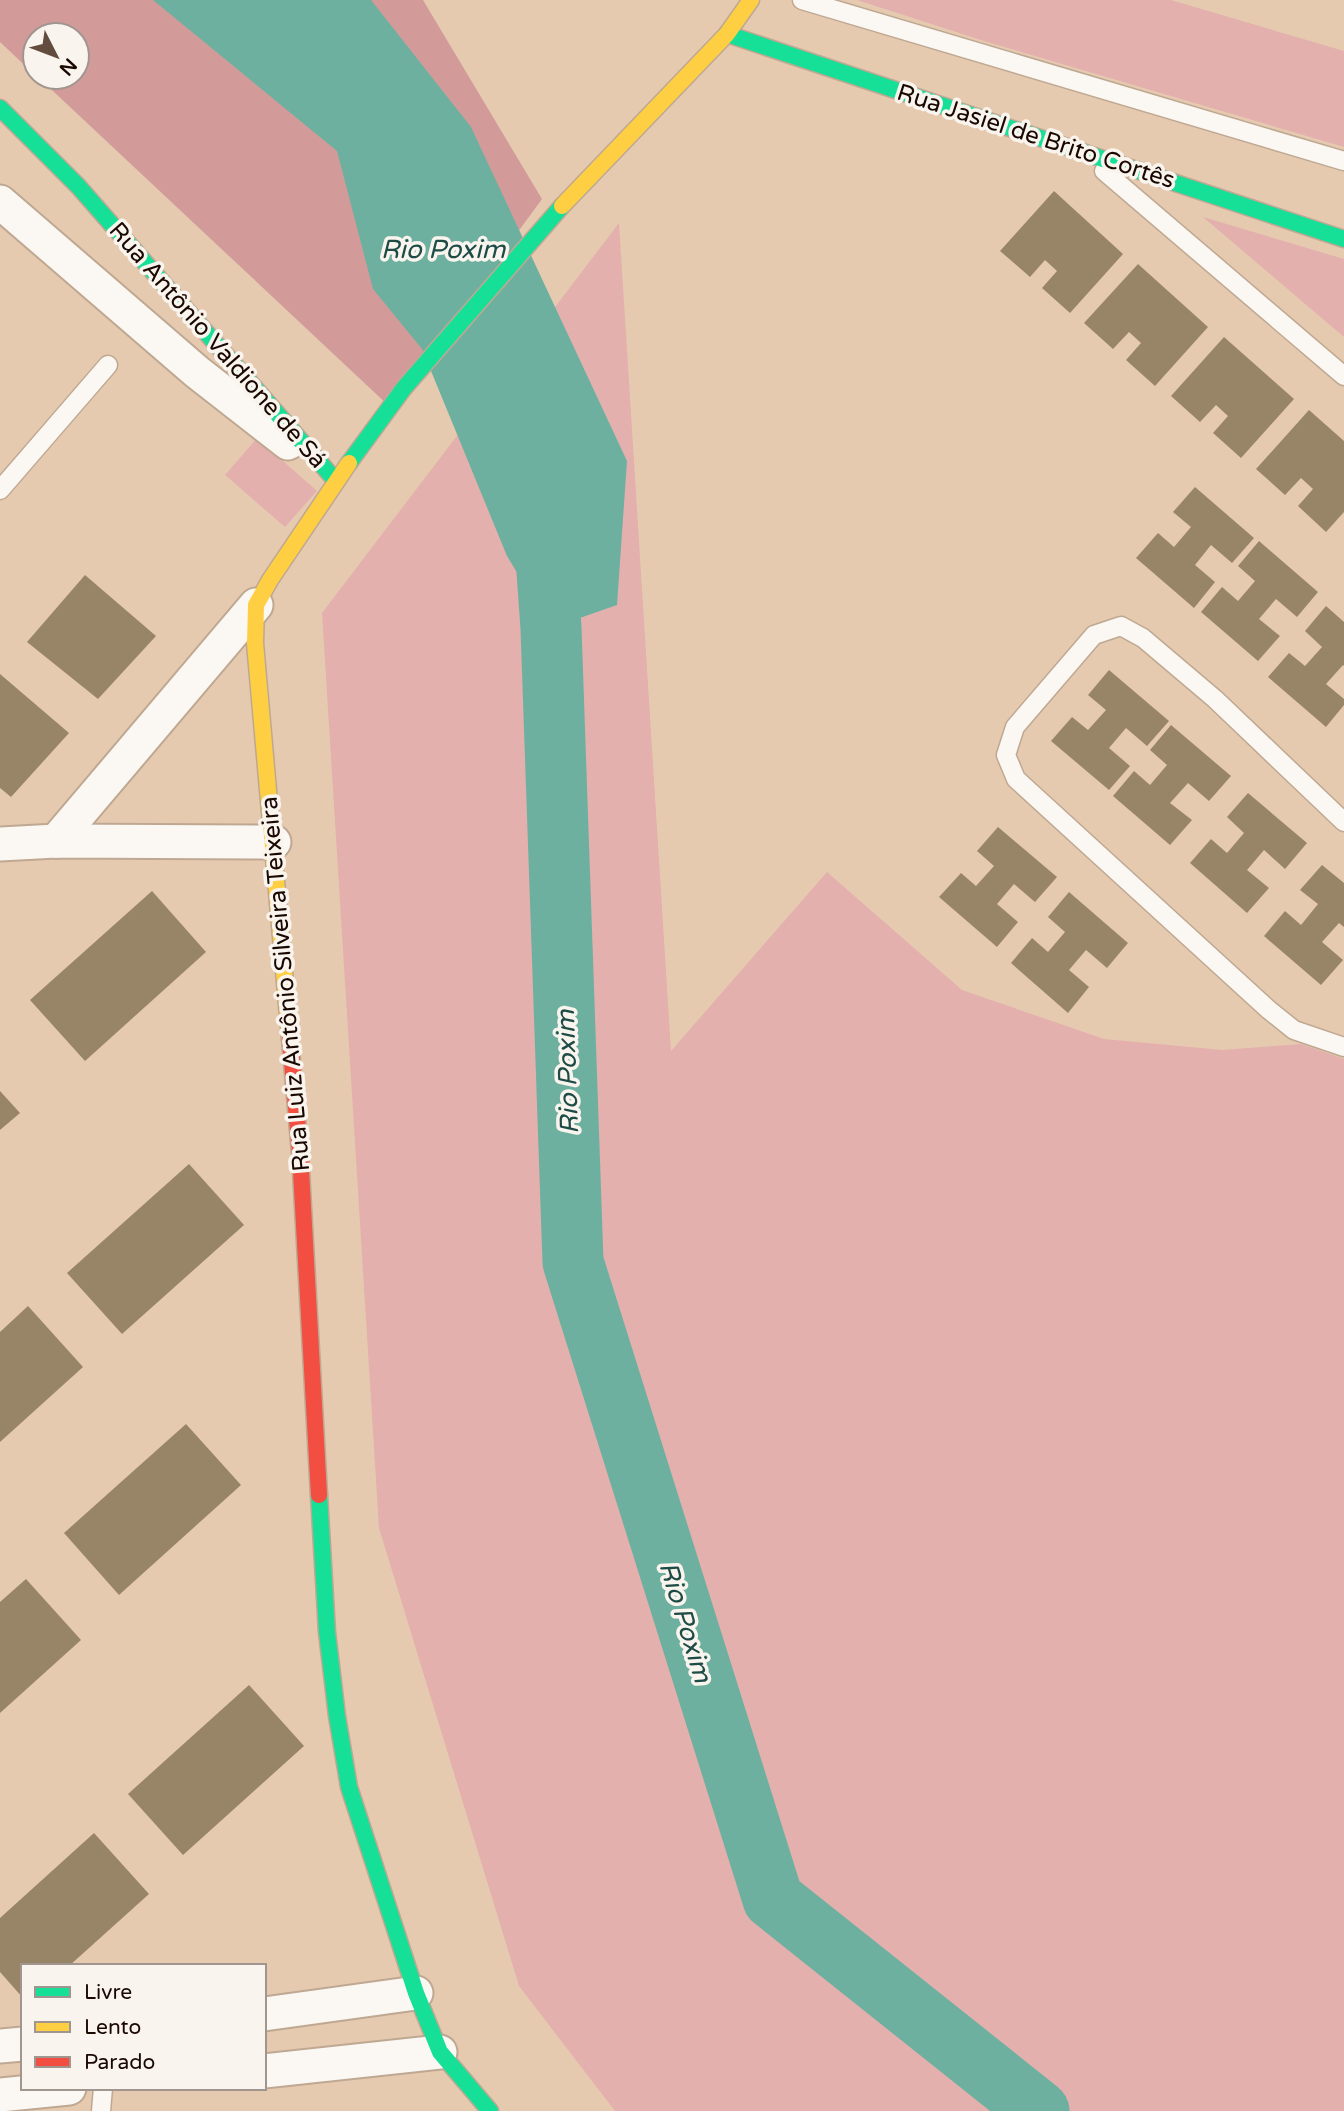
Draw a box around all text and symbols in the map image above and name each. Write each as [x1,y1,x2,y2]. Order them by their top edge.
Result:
north arrow [21,21,91,91]
text: N [55,54,81,80]
street label: Rua Jasiel de Brito Cortês [893,78,1178,195]
street label: Rua Antônio Valdione de Sá [103,216,332,474]
water label: Rio Poxim [381,234,506,265]
street label: Rua Luiz Antônio Silveira Teixeira [255,795,316,1173]
water label: Rio Poxim [550,1008,585,1135]
water label: Rio Poxim [652,1558,719,1687]
legend [21,1964,266,2090]
text: Livre [84,1980,132,2005]
text: Lento [84,2015,141,2040]
text: Parado [84,2050,155,2075]

